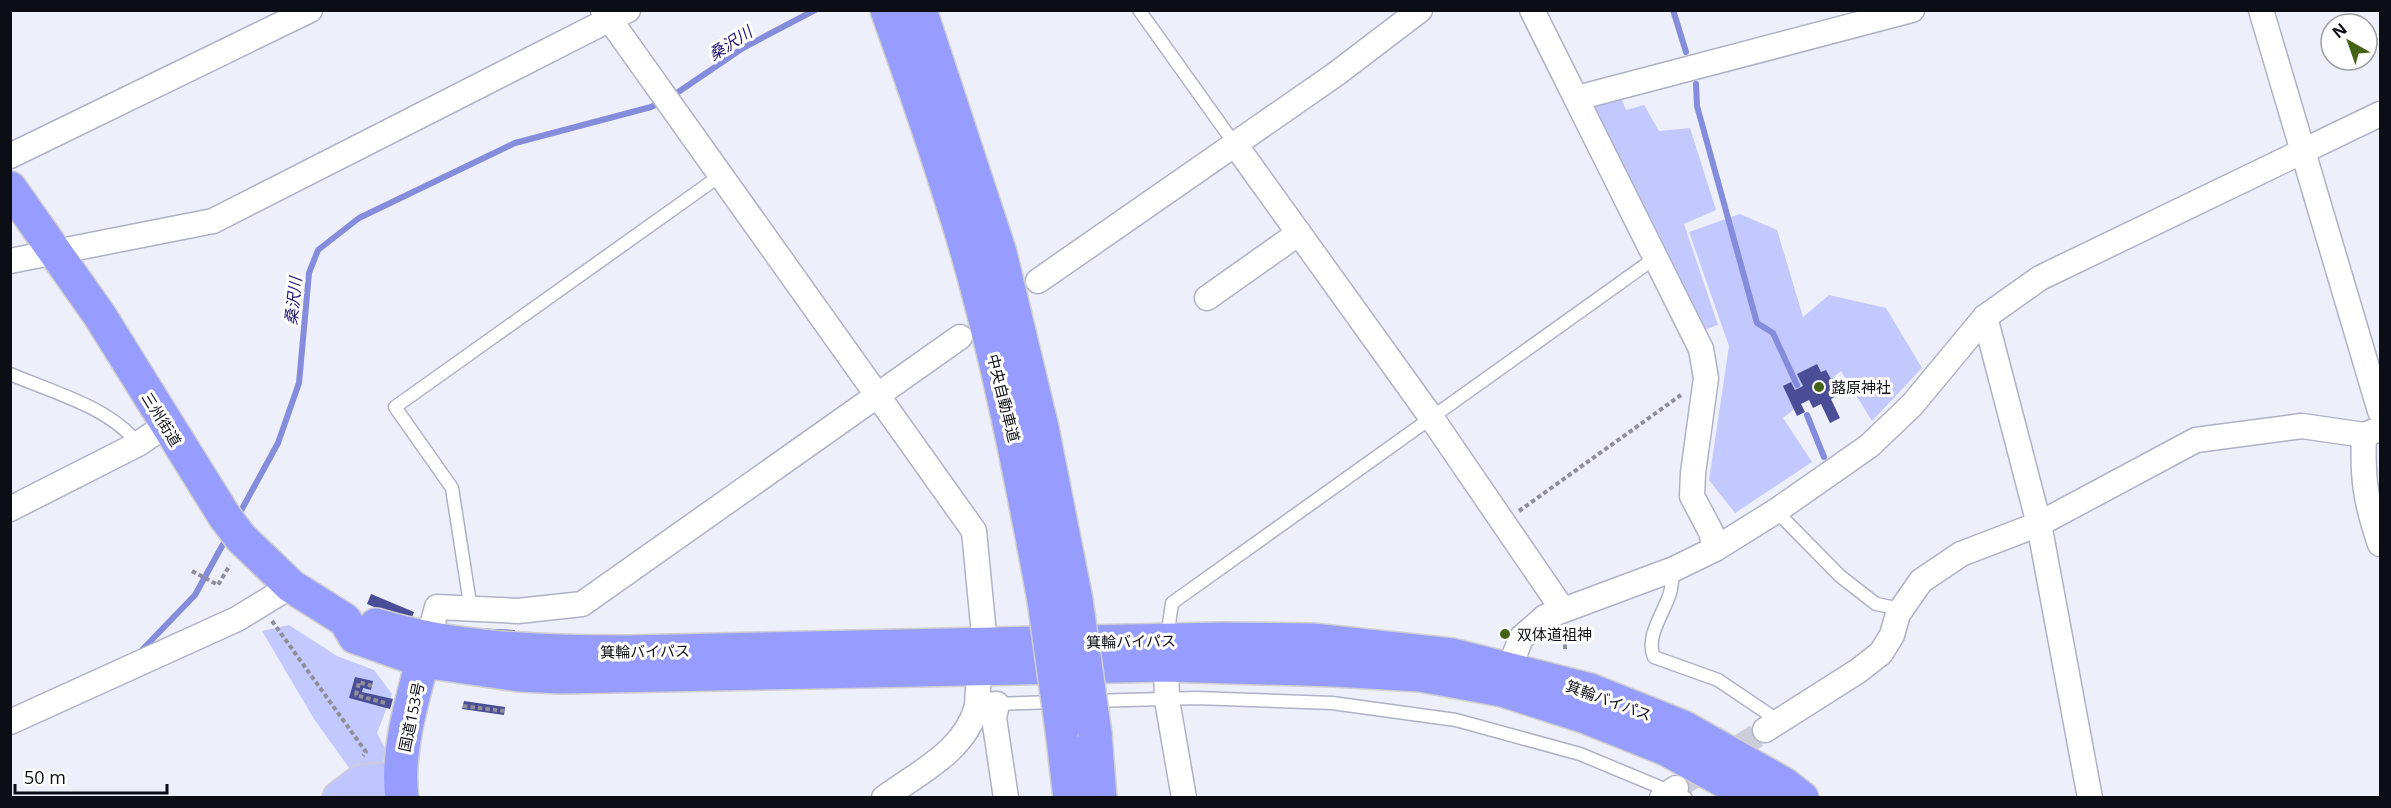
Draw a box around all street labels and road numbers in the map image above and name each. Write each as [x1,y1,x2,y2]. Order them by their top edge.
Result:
street label: 中央自動車道 [983,352,1025,444]
street label: 三州街道 [138,388,186,450]
street label: 箕輪バイパス [1086,630,1176,652]
street label: 箕輪バイパス [600,640,690,662]
street label: 箕輪バイパス [1563,675,1655,725]
street label: 国道153号 [394,680,428,754]

